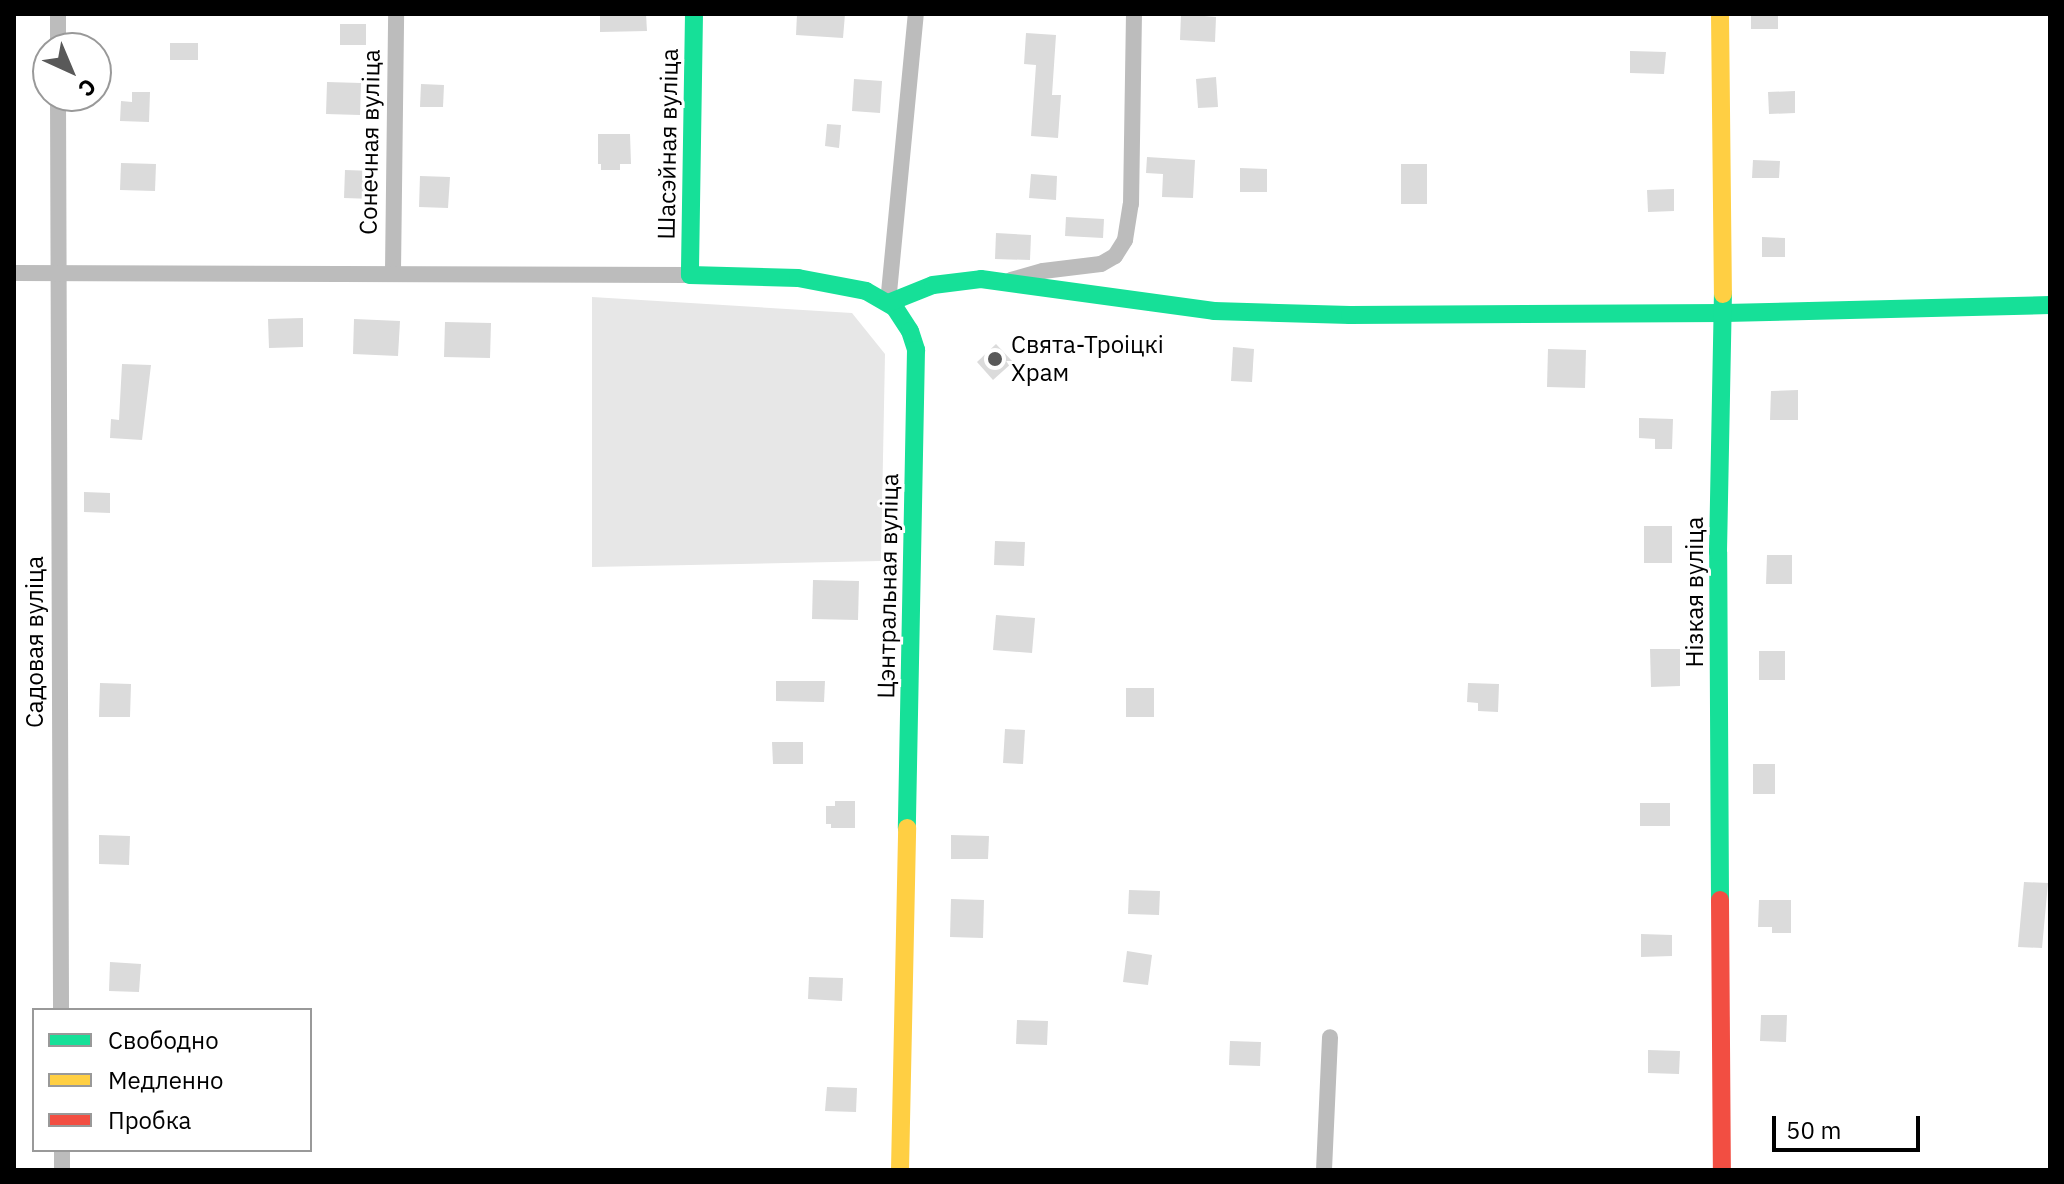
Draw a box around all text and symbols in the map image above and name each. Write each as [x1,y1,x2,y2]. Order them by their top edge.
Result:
north arrow [32,32,112,112]
street label: Шасэйная вуліца [652,48,684,240]
street label: Сонечная вуліца [354,49,386,235]
text: С [72,73,103,104]
place label: Свята-Троіцкі Храм [1011,331,1164,387]
marker: Свята-Троіцкі Храм [986,350,1004,368]
street label: Цэнтральная вуліца [872,473,904,699]
street label: Нізкая вуліца [1681,517,1709,667]
street label: Садовая вуліца [21,556,49,728]
legend [32,1008,312,1152]
text: Свободно [108,1024,219,1056]
text: Медленно [108,1064,224,1096]
scale bar [1776,1100,1924,1150]
text: Пробка [108,1104,191,1136]
text: 50 m [1786,1114,1841,1146]

